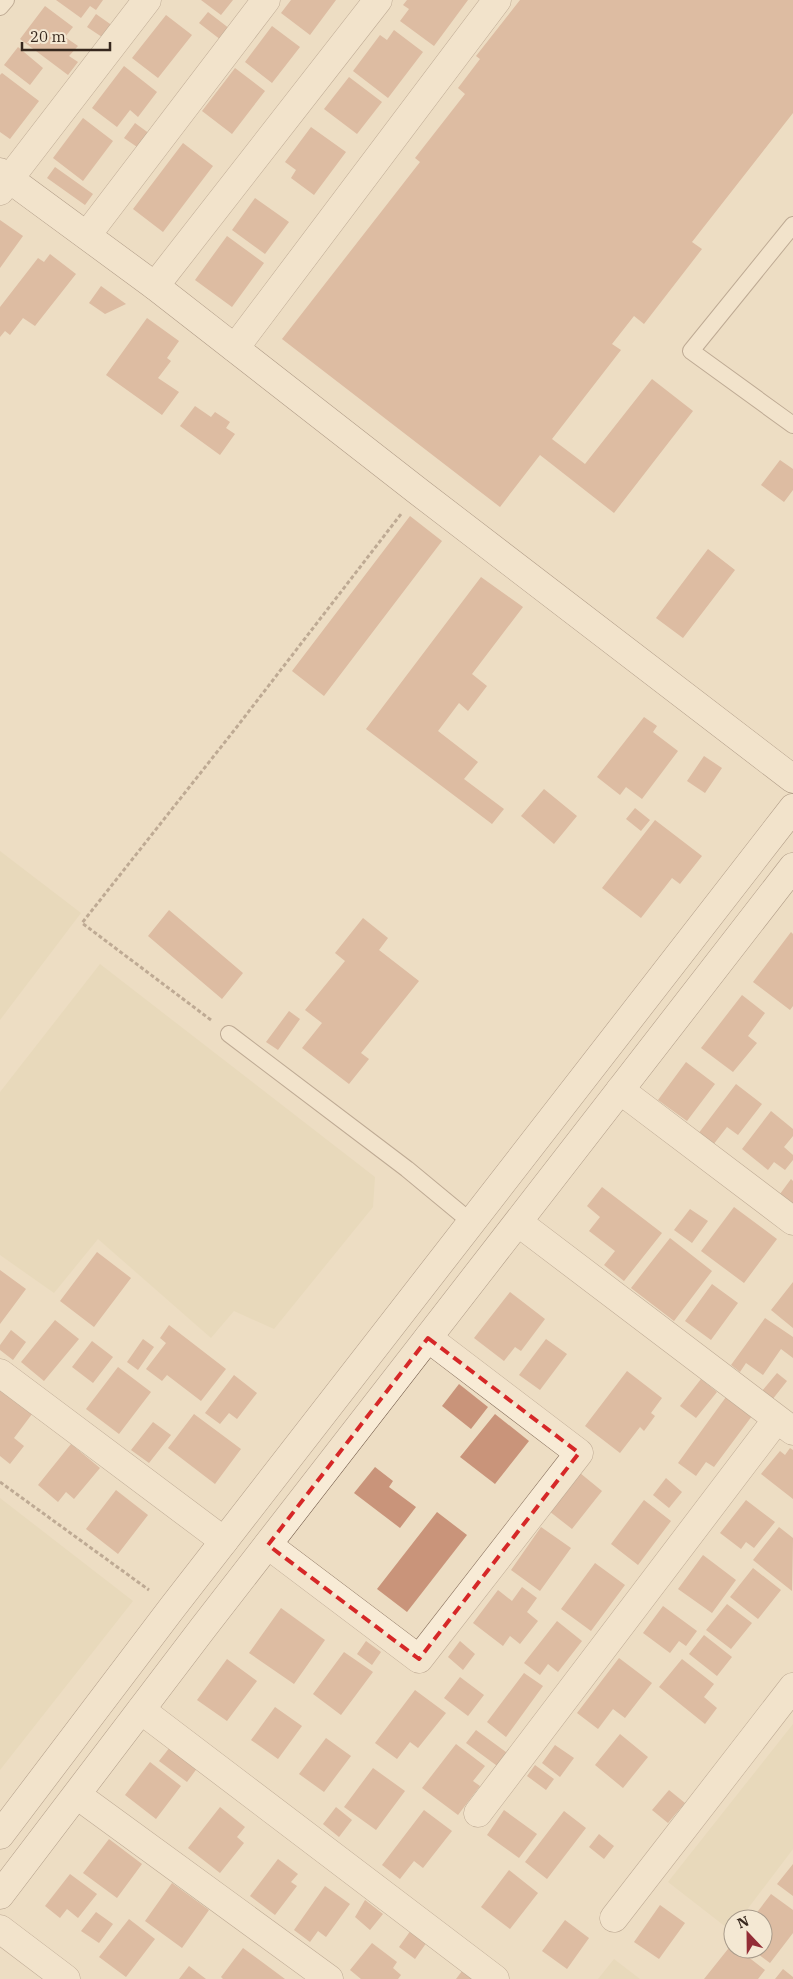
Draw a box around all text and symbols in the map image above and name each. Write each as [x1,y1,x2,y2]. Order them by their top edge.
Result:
scale bar [22,20,110,52]
text: 20 m [30,27,66,46]
north arrow [723,1909,773,1959]
text: N [735,1912,752,1932]

